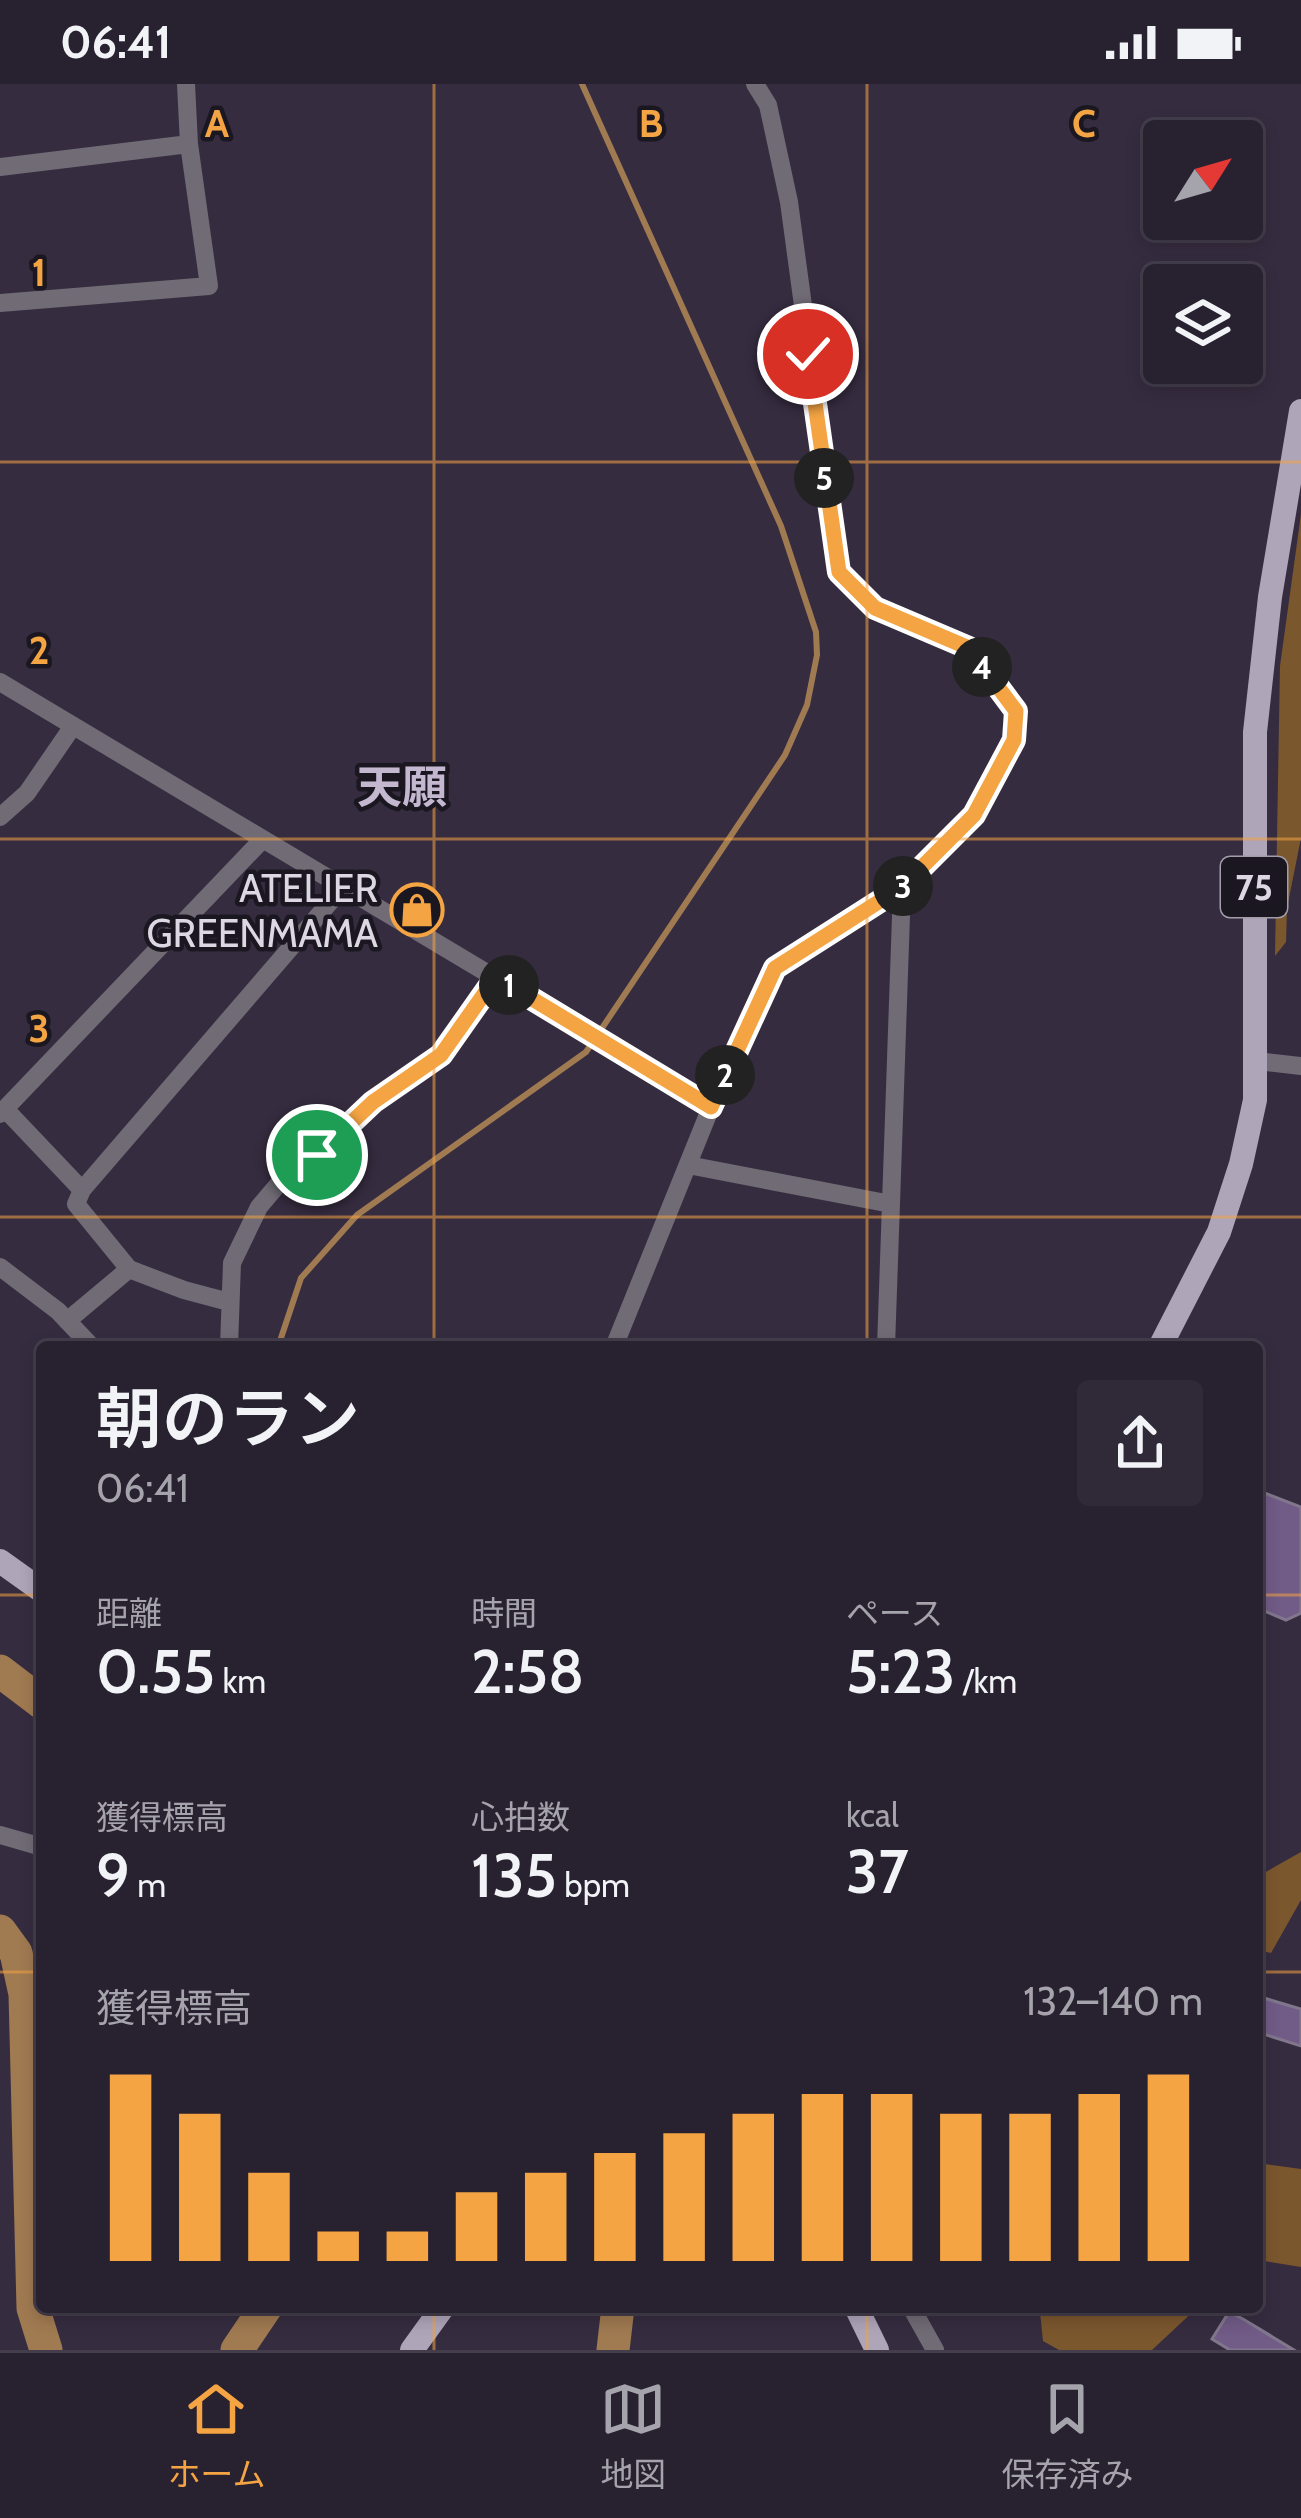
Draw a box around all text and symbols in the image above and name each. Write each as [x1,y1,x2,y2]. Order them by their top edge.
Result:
text: 06:41 [60,15,171,69]
text: A [205,99,230,147]
text: B [639,99,663,147]
text: C [1072,99,1096,147]
north arrow [1143,120,1263,240]
map controls [1143,120,1263,384]
text: 1 [32,248,46,296]
button: layers [1143,264,1263,384]
pin [757,303,859,405]
icon: check [775,321,841,387]
pin: 5 [794,448,854,508]
text: 5 [815,458,833,498]
text: 2 [29,626,49,674]
pin: 4 [952,637,1012,697]
text: 4 [972,647,992,687]
district label: 天願 [357,760,447,814]
pin: 3 [873,856,933,916]
road number: 75 [1221,857,1287,917]
place label: ATELIER GREENMAMA [146,864,378,957]
text: 3 [894,866,912,906]
shop icon: ATELIER GREENMAMA [389,882,445,938]
pin: 1 [479,955,539,1015]
text: 1 [503,965,515,1005]
text: 3 [28,1004,50,1052]
pin: 2 [695,1045,755,1105]
text: 2 [716,1055,734,1095]
pin [266,1104,368,1206]
icon: arrive [284,1122,350,1188]
text: 朝のラン [96,1378,360,1459]
button: share [1077,1380,1203,1506]
text: 06:41 [96,1464,189,1512]
text: 距離 [96,1593,162,1633]
text: 時間 [471,1593,537,1633]
text: ペース [846,1593,943,1633]
text: 0.55 [96,1635,215,1708]
text: 2:58 [471,1635,584,1708]
text: 5:23 [846,1635,955,1708]
text: km [215,1661,266,1701]
text: /km [955,1661,1017,1701]
text: kcal [846,1795,899,1835]
text: 獲得標高 [96,1797,228,1837]
text: 心拍数 [471,1797,570,1837]
text: 37 [846,1835,909,1908]
text: 9 [96,1839,130,1912]
text: 135 [471,1839,557,1912]
text: m [130,1865,166,1905]
text: bpm [557,1865,630,1905]
text: 132–140 m [1023,1977,1203,2025]
text: 獲得標高 [96,1984,252,2032]
tab: ホーム [167,2376,266,2496]
tab: 地図 [600,2376,666,2496]
tab: 保存済み [1001,2376,1133,2496]

